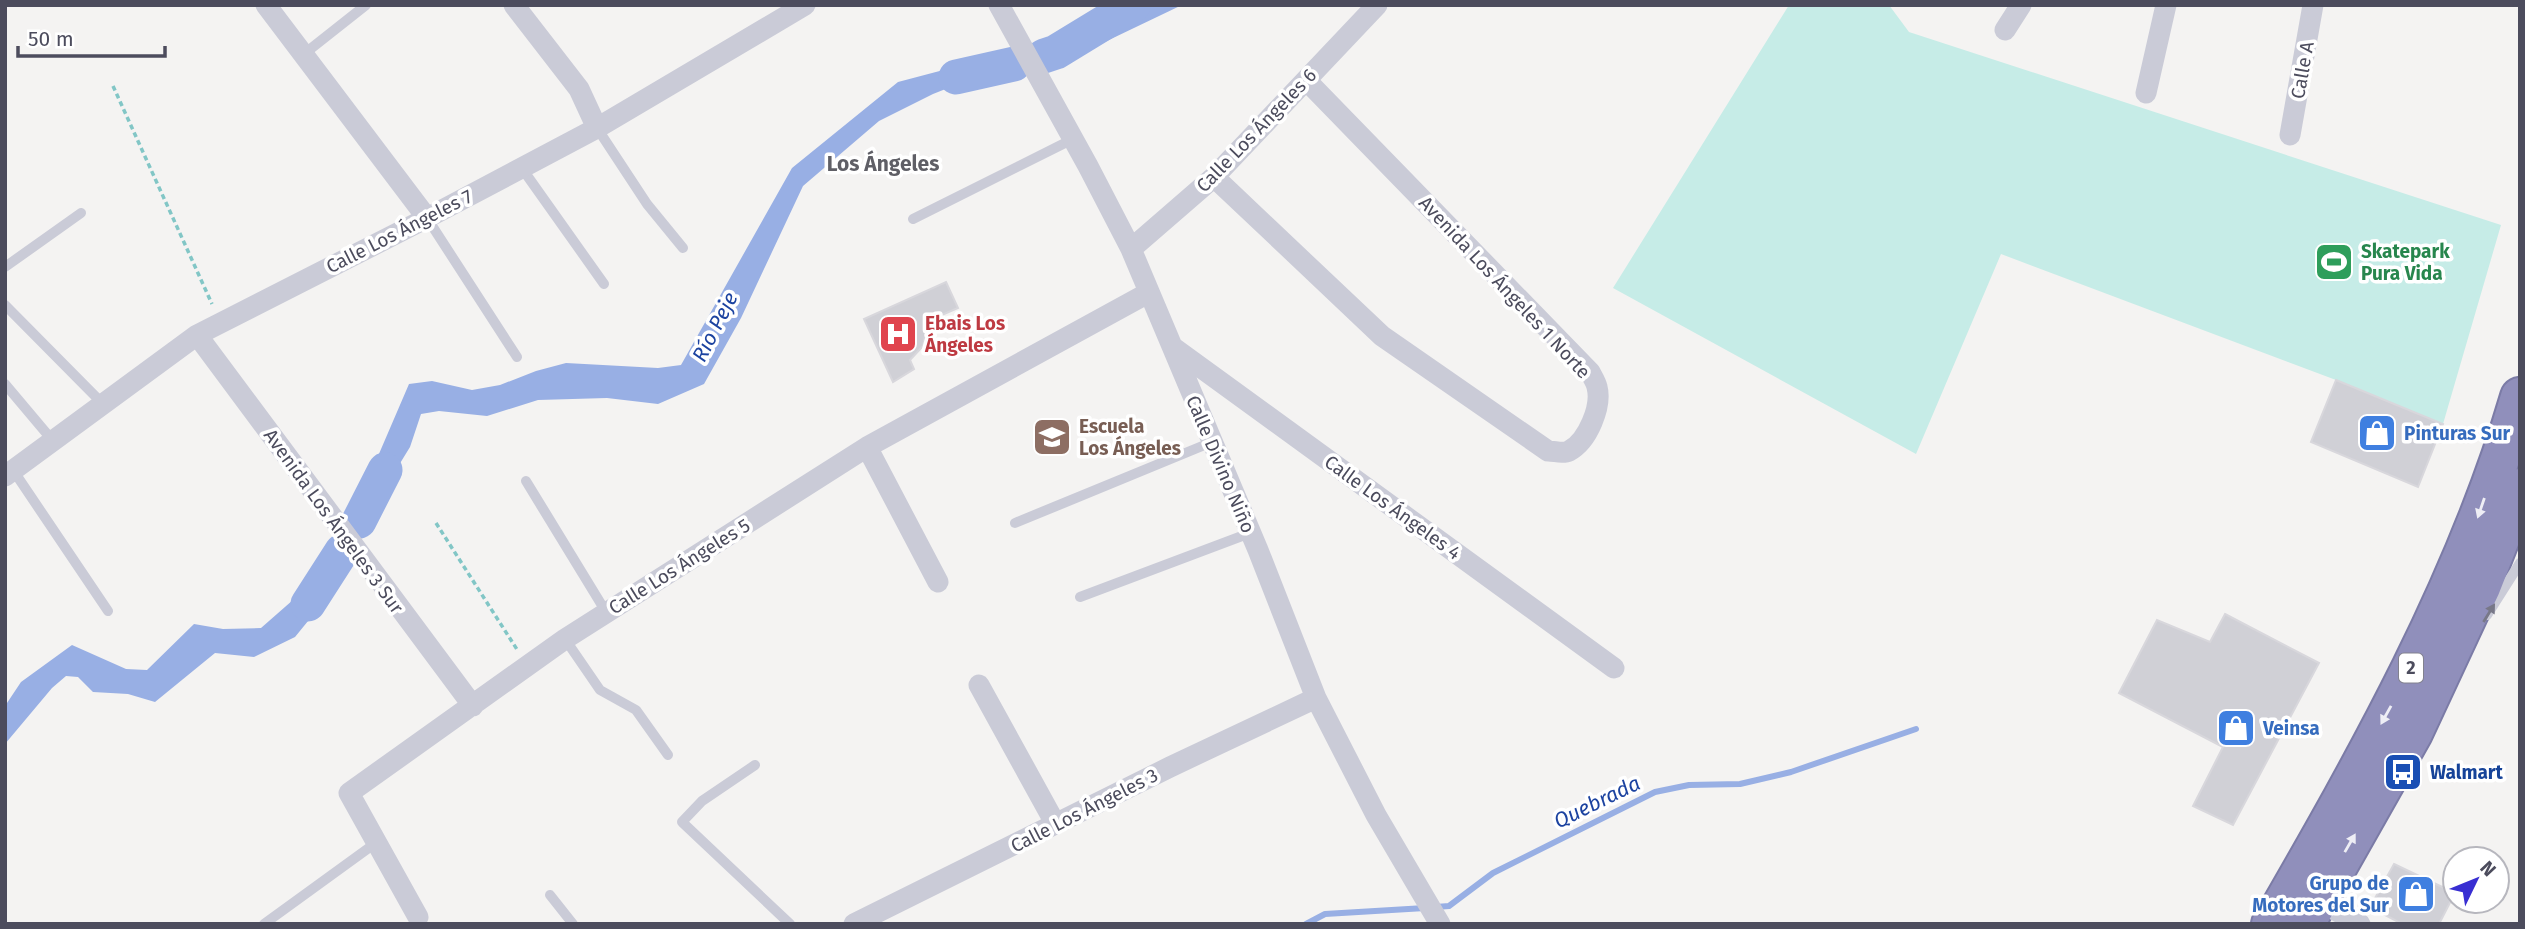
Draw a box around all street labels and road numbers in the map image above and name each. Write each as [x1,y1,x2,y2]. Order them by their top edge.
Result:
street label: Calle A [2286,39,2319,101]
street label: Calle Los Ángeles 6 [1192,64,1321,197]
street label: Calle Los Ángeles 7 [322,185,476,278]
street label: Avenida Los Ángeles 1 Norte [1414,191,1595,383]
street label: Calle Divino Niño [1181,392,1260,536]
street label: Avenida Los Ángeles 3 Sur [259,424,409,619]
street label: Calle Los Ángeles 4 [1320,450,1465,565]
street label: Calle Los Ángeles 5 [604,514,754,619]
road number: 2 [2399,654,2423,682]
street label: Calle Los Ángeles 3 [1007,763,1162,858]

